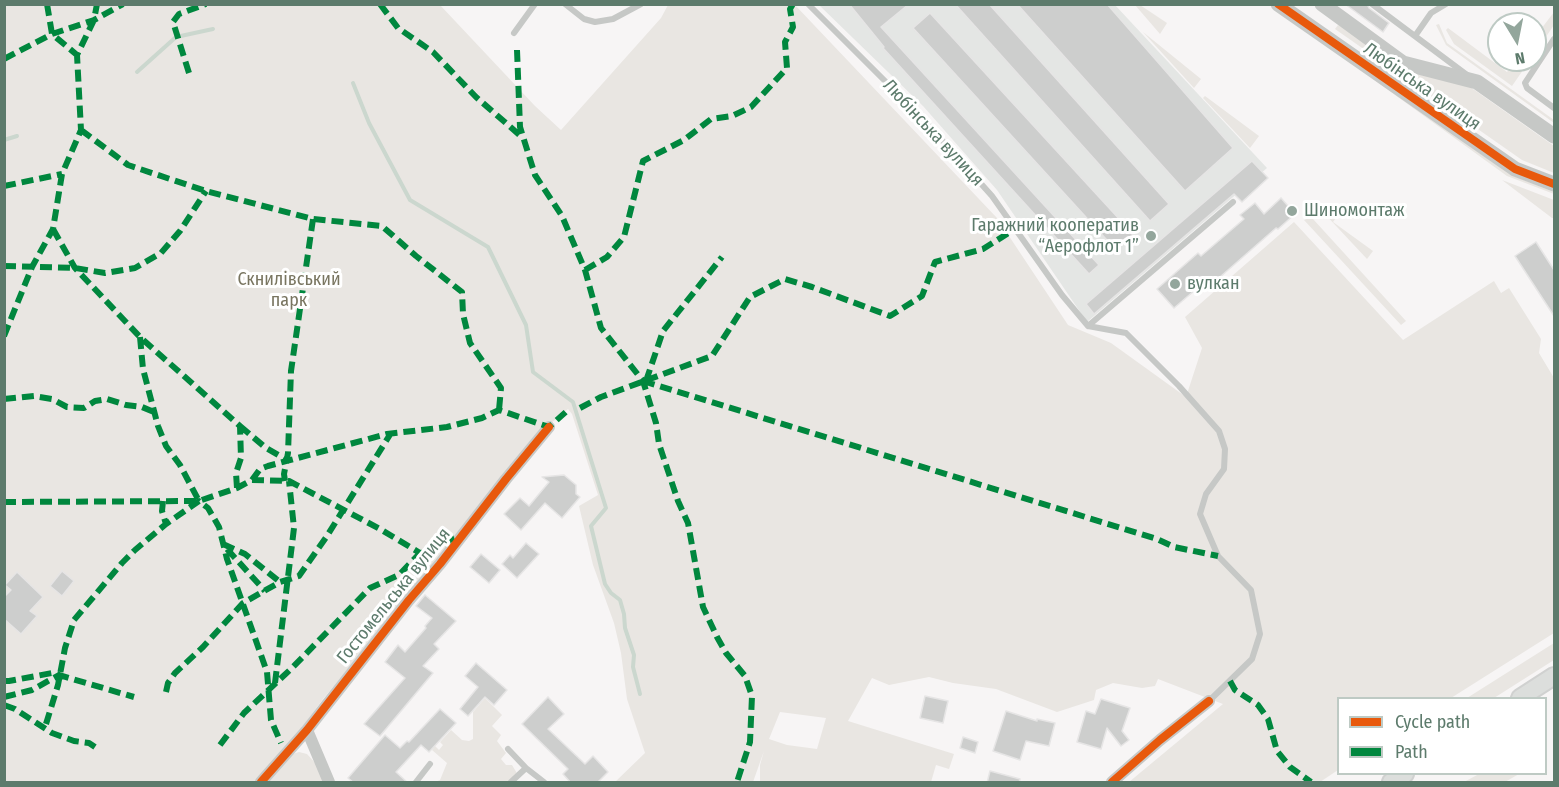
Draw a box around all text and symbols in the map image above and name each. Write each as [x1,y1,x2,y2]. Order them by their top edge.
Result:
north arrow [1487,12,1547,72]
street label: Любінська вулиця [1359,39,1485,135]
text: N [1513,48,1526,68]
street label: Любінська вулиця [878,75,988,191]
place label: Шиномонтаж [1304,200,1405,222]
marker: Шиномонтаж [1285,204,1299,218]
place label: Гаражний кооператив “Аерофлот 1” [971,215,1139,258]
marker: Гаражний кооператив “Аерофлот 1” [1144,229,1158,243]
park label: Скнилівський парк [237,269,341,312]
place label: вулкан [1187,273,1239,295]
marker: вулкан [1168,277,1182,291]
street label: Гостомельська вулиця [333,524,455,668]
legend [1337,697,1547,775]
text: Cycle path [1395,711,1470,733]
text: Path [1395,741,1428,763]

